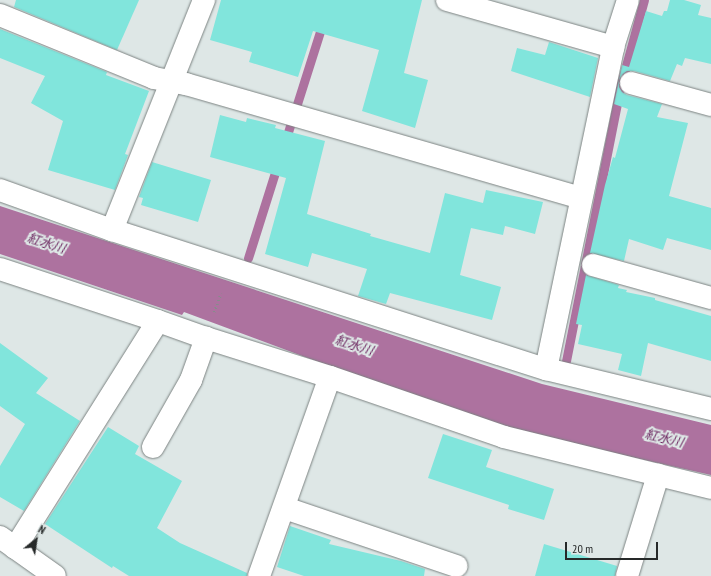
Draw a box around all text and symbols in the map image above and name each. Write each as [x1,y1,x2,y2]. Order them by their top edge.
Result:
water label: 紅水川 [25,231,67,257]
water label: 紅水川 [333,333,375,359]
water label: 紅水川 [643,427,685,451]
north arrow [16,520,56,560]
text: N [36,522,48,537]
scale bar [567,534,660,560]
text: 20 m [572,541,593,556]

